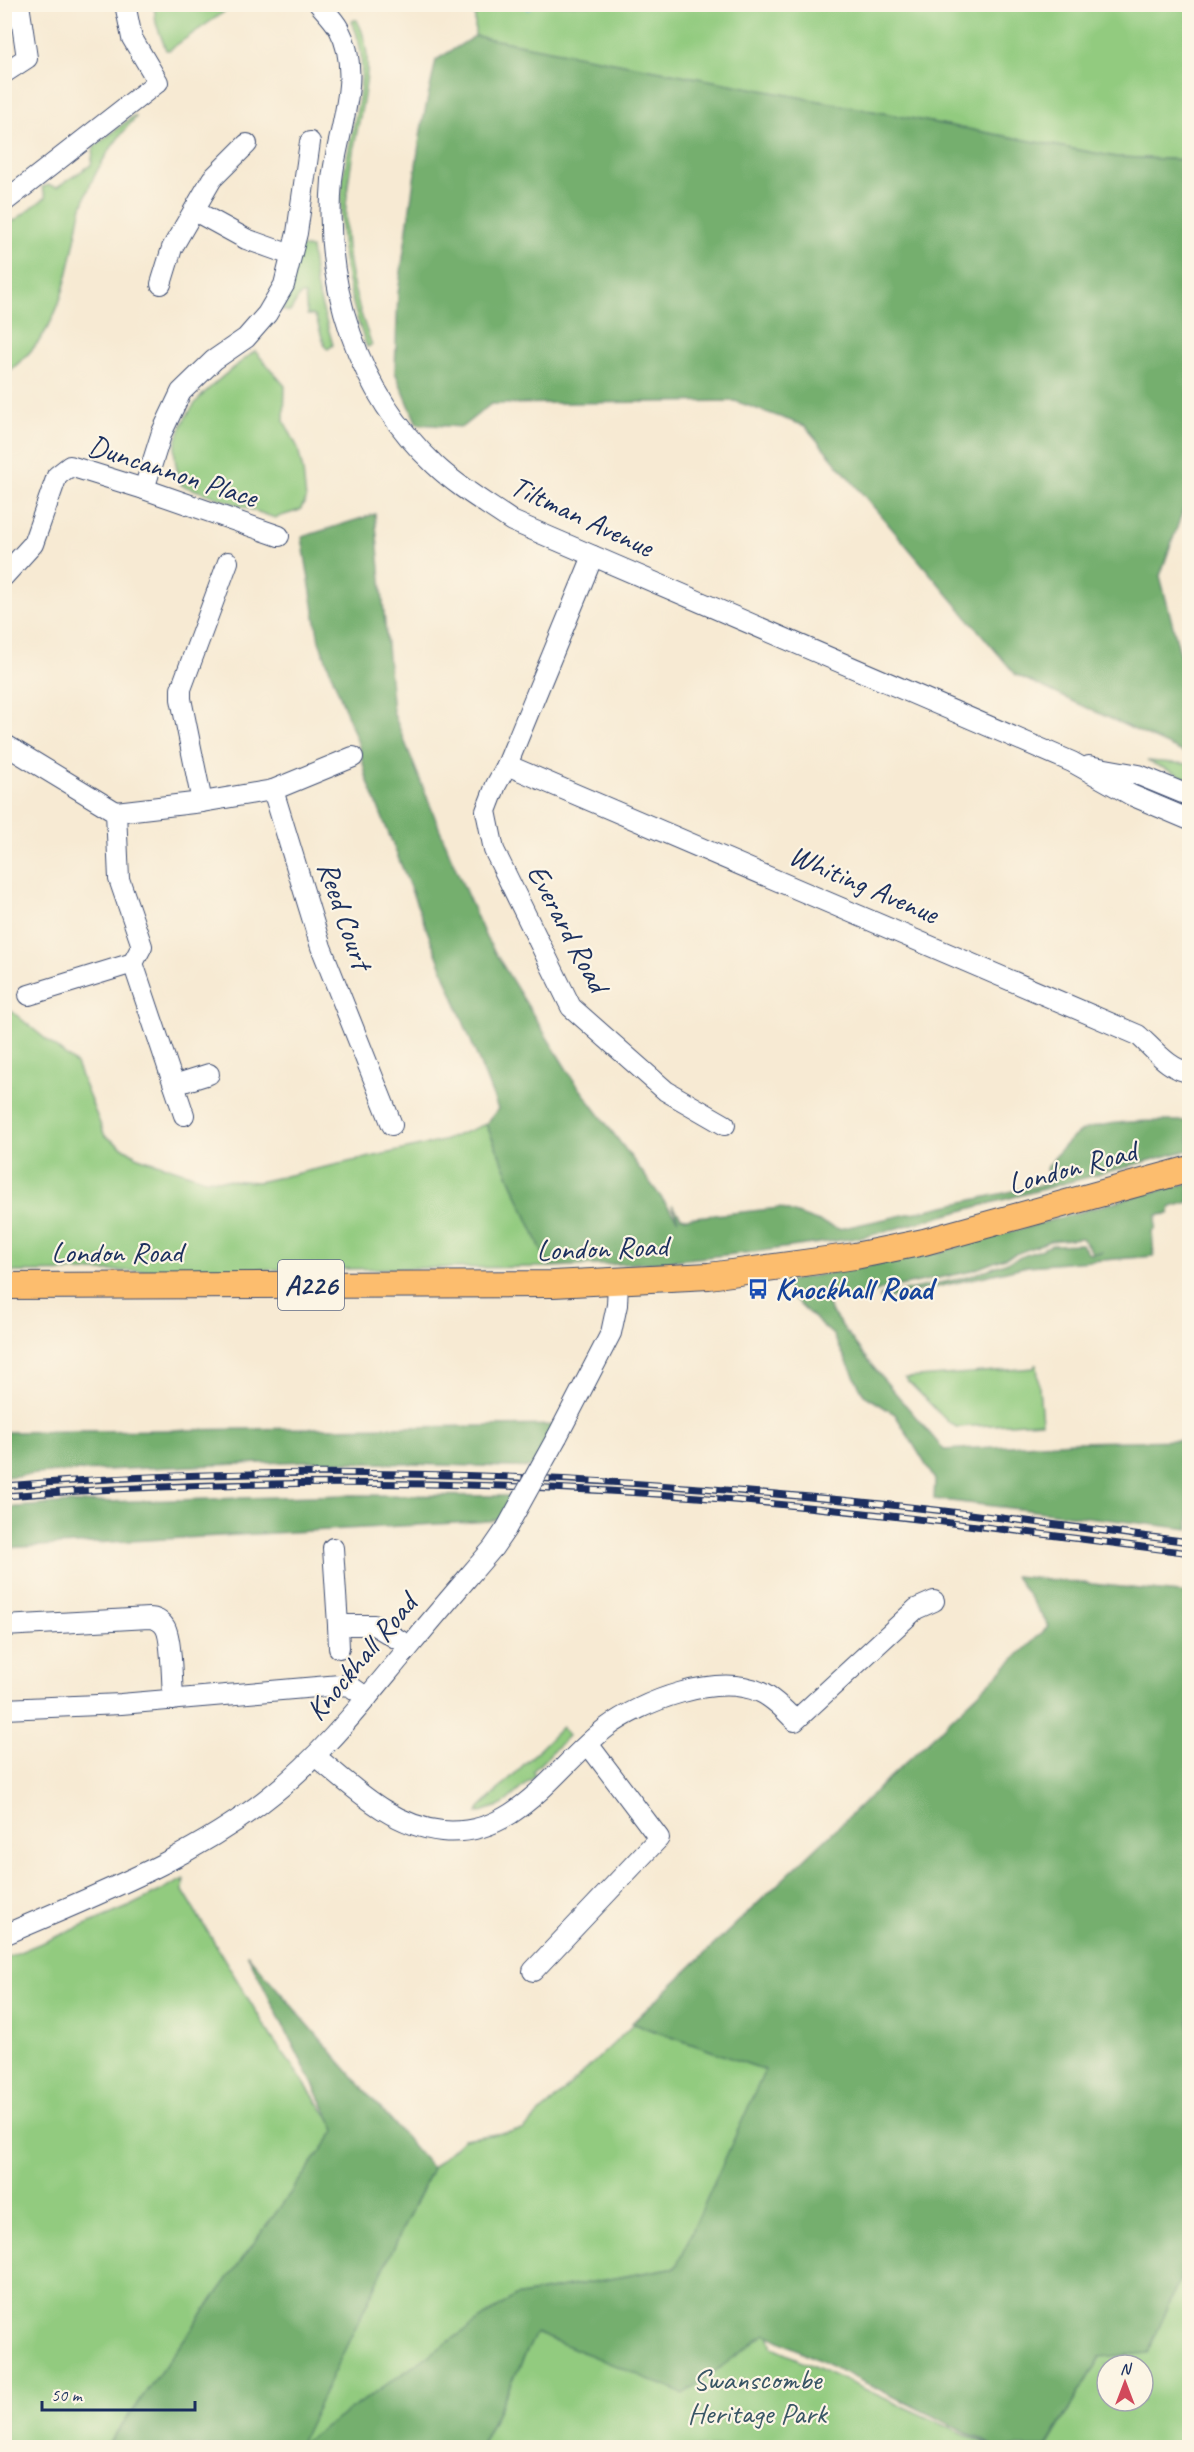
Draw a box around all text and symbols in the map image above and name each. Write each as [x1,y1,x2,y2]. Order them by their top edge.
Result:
street label: Duncannon Place [84,426,264,517]
street label: Tiltman Avenue [505,466,661,567]
street label: Whiting Avenue [784,836,946,933]
street label: Reed Court [309,856,382,978]
street label: Everard Road [519,858,619,1002]
street label: London Road [1004,1131,1144,1202]
street label: London Road [536,1227,672,1269]
street label: London Road [51,1233,187,1271]
road number: A226 [278,1260,344,1310]
place label: Knockhall Road [775,1270,937,1308]
bus stop icon: Knockhall Road [746,1277,770,1301]
street label: Knockhall Road [297,1583,428,1728]
north arrow [1095,2353,1155,2413]
text: N [1120,2359,1133,2379]
park label: Swanscombe Heritage Park [687,2360,829,2432]
scale bar [42,2374,195,2412]
text: 50 m [51,2384,84,2406]

